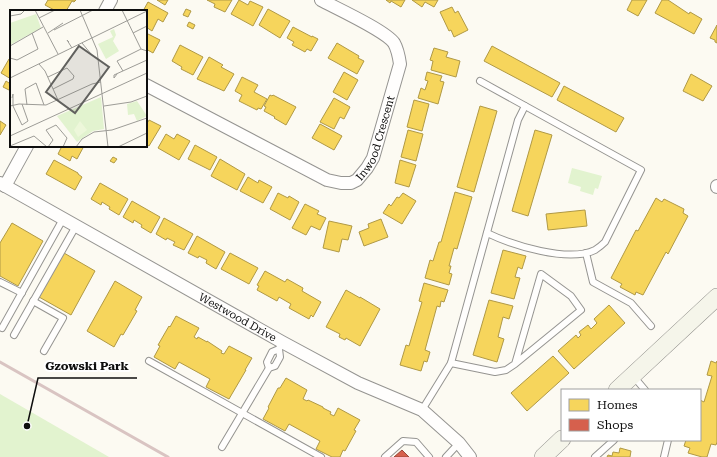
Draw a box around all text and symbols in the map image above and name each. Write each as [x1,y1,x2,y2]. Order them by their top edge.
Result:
inset map [10,10,147,147]
street label: Inwood Crescent [353,94,398,183]
street label: Westwood Drive [196,290,279,345]
callout: Gzowski Park [38,354,137,378]
text: Gzowski Park [45,359,129,373]
legend [561,389,701,441]
text: Homes [597,398,638,412]
text: Shops [597,418,633,432]

